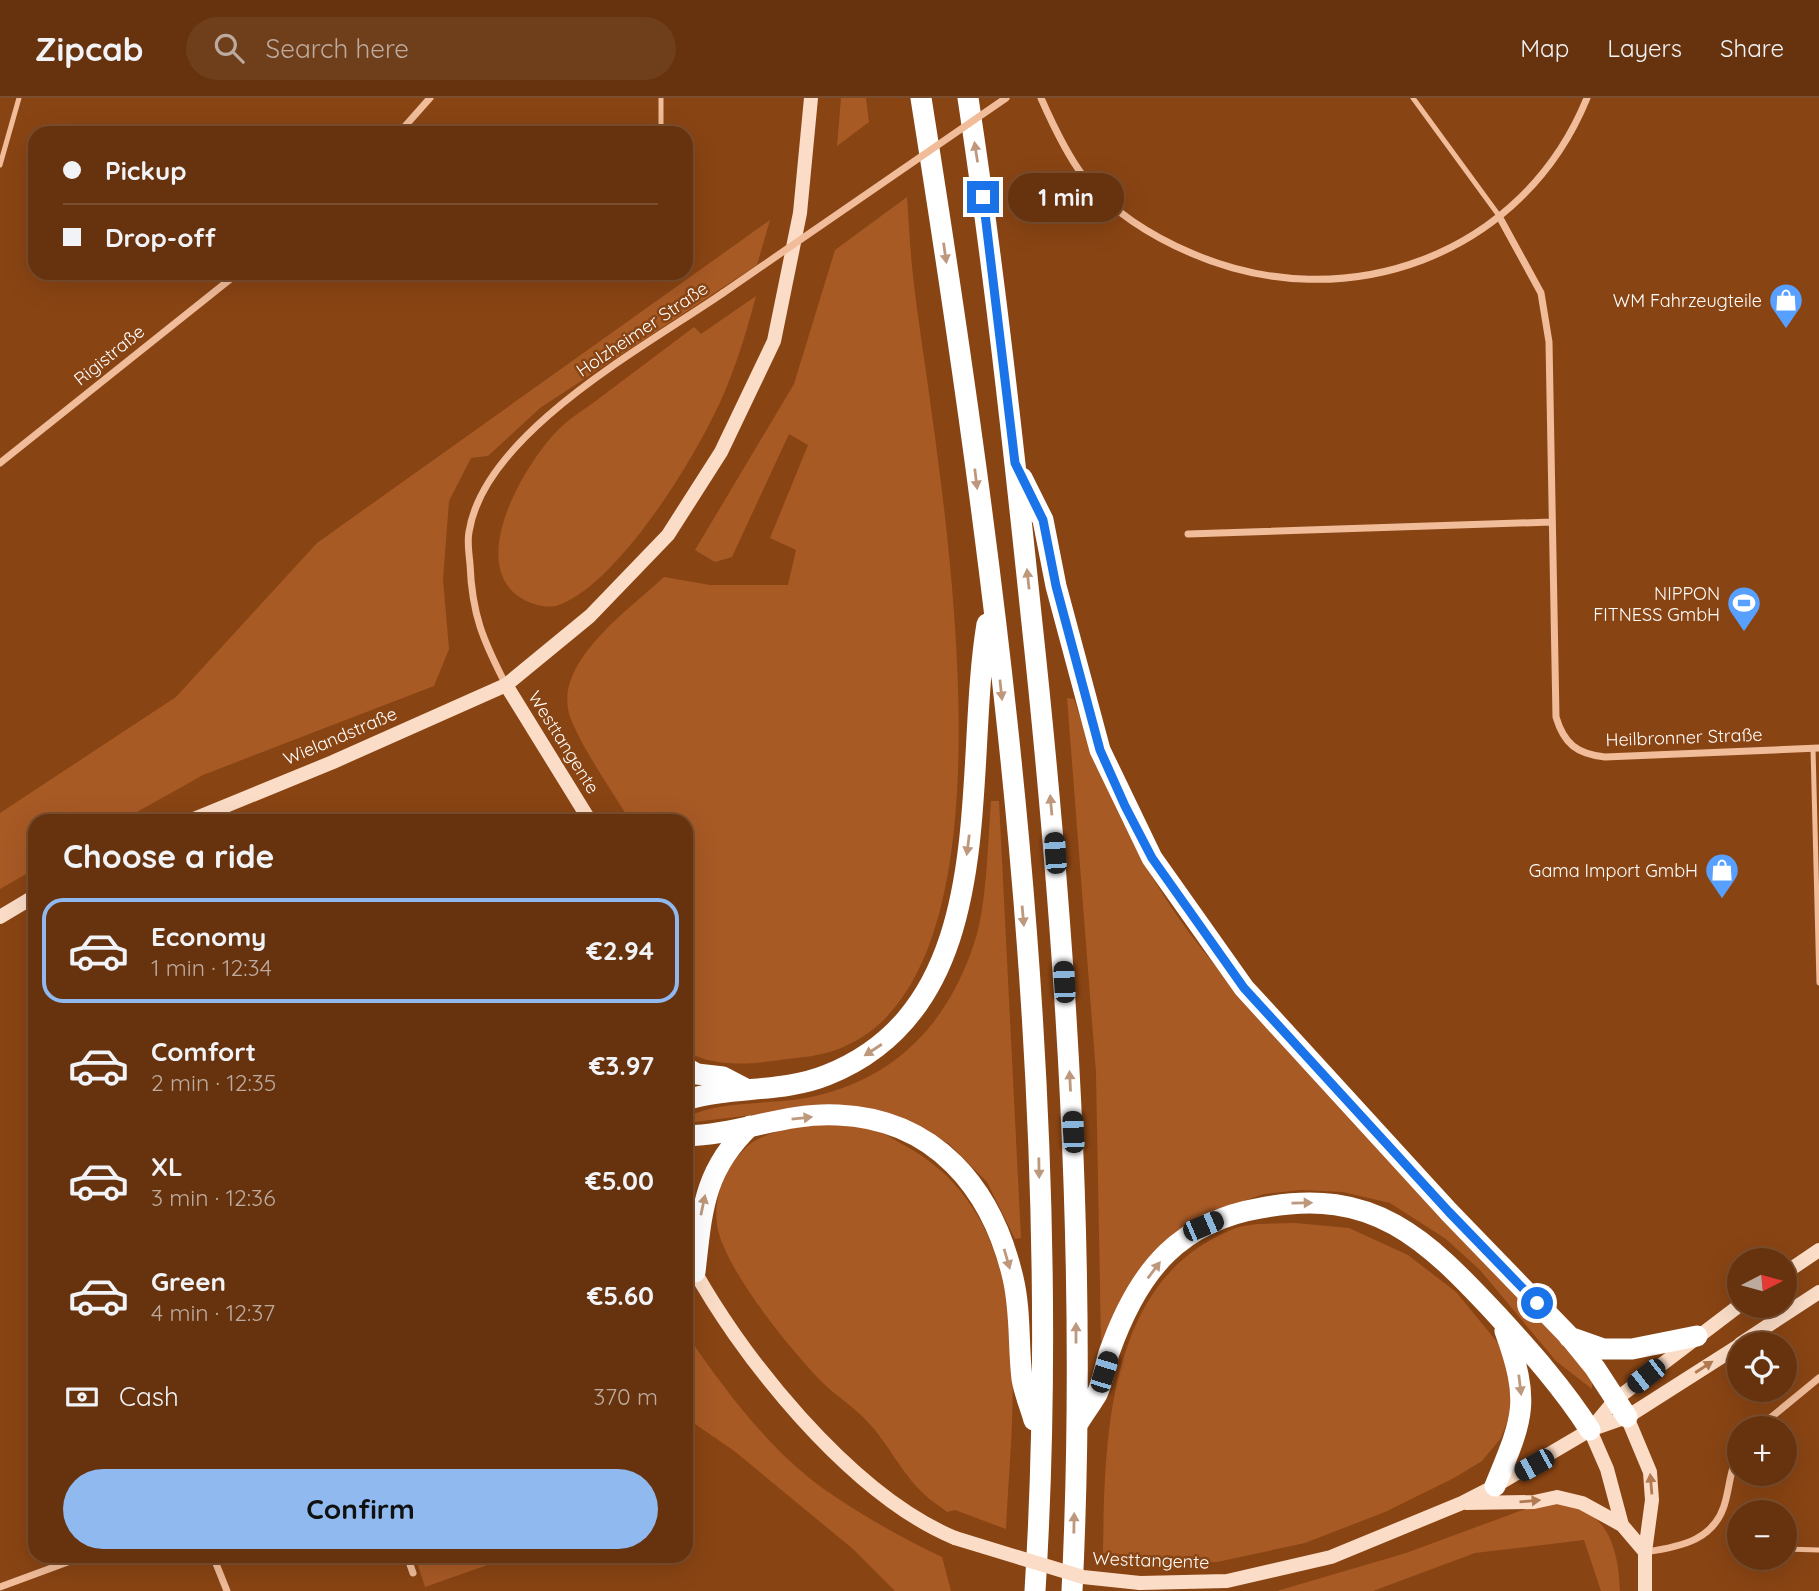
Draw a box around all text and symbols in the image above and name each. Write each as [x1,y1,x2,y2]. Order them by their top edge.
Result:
search box [186,17,676,80]
text: Zipcab [35,28,144,69]
icon: search [210,29,248,67]
text: Search here [266,32,409,65]
text: Map [1520,33,1569,63]
text: Layers [1607,33,1682,63]
text: Share [1720,33,1784,63]
one-way arrow [970,141,981,163]
text: Pickup [105,154,187,187]
callout: 1 min [1007,172,1123,222]
route end [967,181,999,213]
text: 1 min [1038,183,1094,212]
text: Drop-off [105,221,216,254]
one-way arrow [939,242,950,264]
street label: Holzheimer Straße [572,276,712,382]
shop icon: WM Fahrzeugteile [1767,281,1805,330]
place label: WM Fahrzeugteile [1613,289,1762,312]
street label: Rigistraße [69,320,149,390]
one-way arrow [970,468,981,490]
one-way arrow [1022,567,1033,589]
place label: NIPPON FITNESS GmbH [1593,582,1720,626]
sports icon: NIPPON FITNESS GmbH [1725,584,1763,633]
one-way arrow [996,679,1007,701]
street label: Westtangente [523,686,605,798]
street label: Wielandstraße [280,702,400,770]
street label: Heilbronner Straße [1605,723,1763,751]
one-way arrow [1045,794,1056,816]
car [1044,831,1067,875]
one-way arrow [963,834,974,856]
text: Choose a ride [63,836,275,876]
shop icon: Gama Import GmbH [1703,851,1741,900]
place label: Gama Import GmbH [1529,859,1698,882]
one-way arrow [1018,905,1029,927]
icon: car [67,919,130,982]
text: Economy [151,920,266,953]
text: €2.94 [586,934,654,967]
text: 1 min · 12:34 [151,953,272,982]
car [1053,960,1076,1004]
icon: car [67,1034,130,1097]
text: Comfort [151,1035,256,1068]
one-way arrow [863,1044,883,1057]
text: €3.97 [589,1049,654,1082]
text: 2 min · 12:35 [151,1068,276,1097]
one-way arrow [1064,1069,1075,1091]
car [1062,1110,1085,1154]
one-way arrow [791,1112,813,1123]
icon: car [67,1149,130,1212]
text: XL [151,1150,183,1183]
one-way arrow [1033,1157,1044,1179]
text: €5.00 [585,1164,654,1197]
text: 3 min · 12:36 [151,1183,276,1212]
one-way arrow [698,1194,709,1216]
one-way arrow [1291,1197,1313,1209]
car [1180,1208,1227,1244]
one-way arrow [1003,1248,1013,1269]
north arrow [1727,1248,1797,1318]
map controls [1727,1248,1797,1570]
one-way arrow [1146,1261,1161,1279]
icon: car [67,1264,130,1327]
text: Green [151,1265,226,1298]
text: €5.60 [587,1279,654,1312]
route start [1521,1287,1553,1319]
text: 4 min · 12:37 [151,1298,275,1327]
one-way arrow [1070,1321,1082,1343]
button: locate [1727,1332,1797,1402]
car [1088,1349,1121,1395]
car [1623,1355,1670,1397]
one-way arrow [1694,1361,1713,1374]
one-way arrow [1514,1374,1525,1396]
icon: cash [63,1378,101,1416]
text: Cash [119,1380,179,1413]
text: 370 m [593,1382,658,1411]
button: + [1727,1416,1797,1486]
car [1511,1446,1558,1484]
button: Confirm [63,1469,658,1549]
one-way arrow [1645,1473,1656,1495]
one-way arrow [1520,1495,1542,1506]
button: − [1727,1500,1797,1570]
one-way arrow [1068,1512,1080,1534]
street label: Westtangente [1092,1546,1210,1574]

